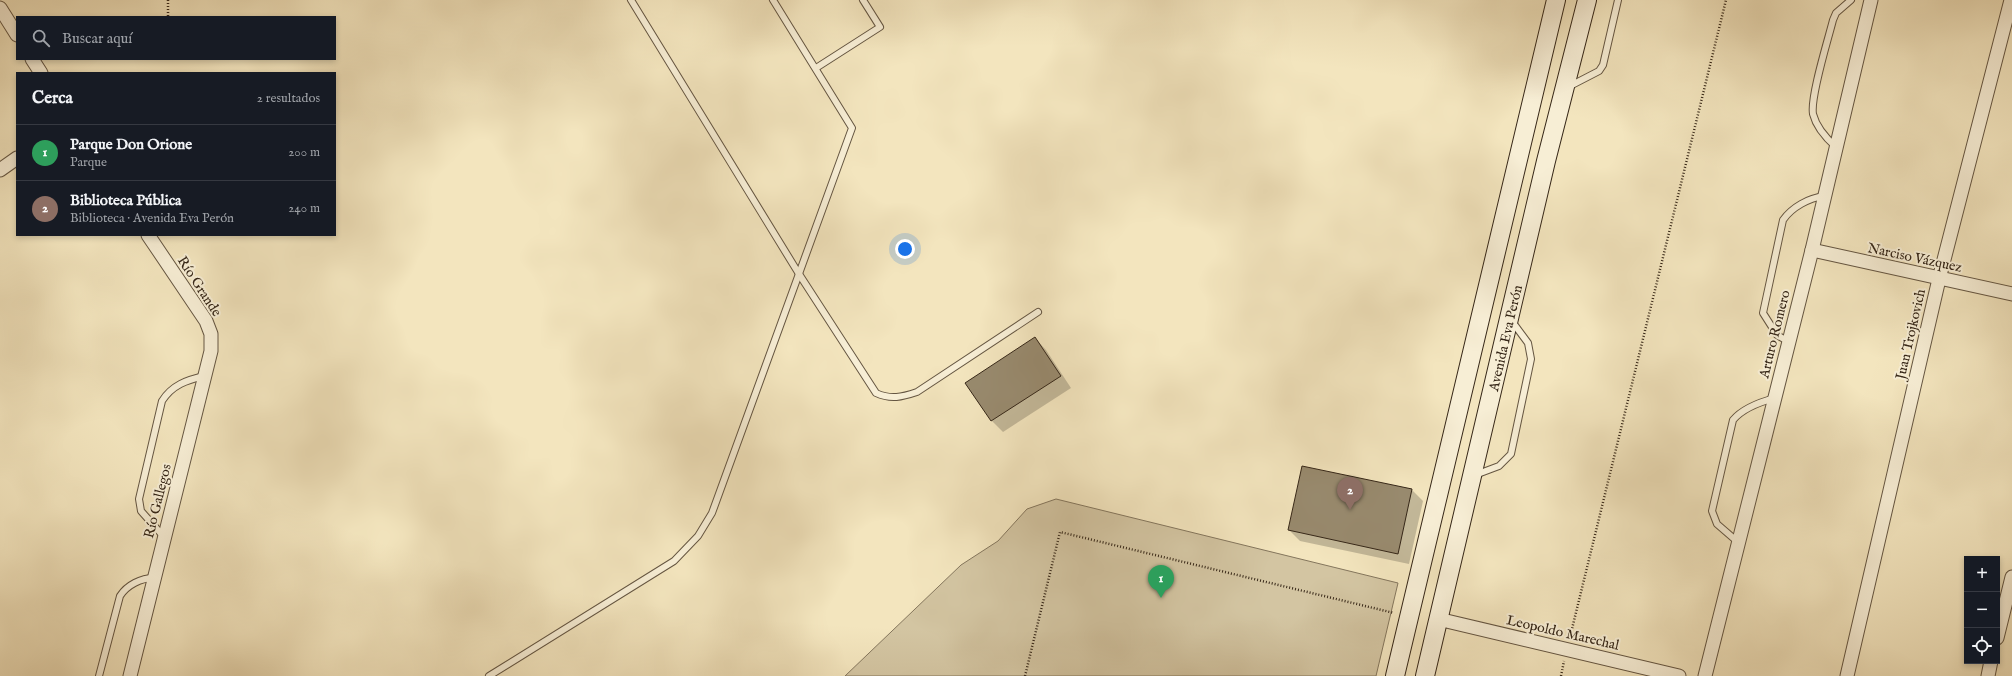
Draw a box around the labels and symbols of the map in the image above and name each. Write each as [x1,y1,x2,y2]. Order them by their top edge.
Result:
your location [895,239,915,259]
street label: Narciso Vázquez [1866,239,1964,277]
street label: Río Grande [173,253,226,321]
street label: Avenida Eva Perón [1485,283,1527,394]
street label: Juan Trojkovich [1891,287,1930,383]
street label: Arturo Romero [1755,288,1795,381]
street label: Río Gallegos [140,462,176,540]
pin: 2 [1337,477,1363,510]
pin: 1 [1148,565,1174,598]
street label: Leopoldo Marechal [1505,611,1621,655]

